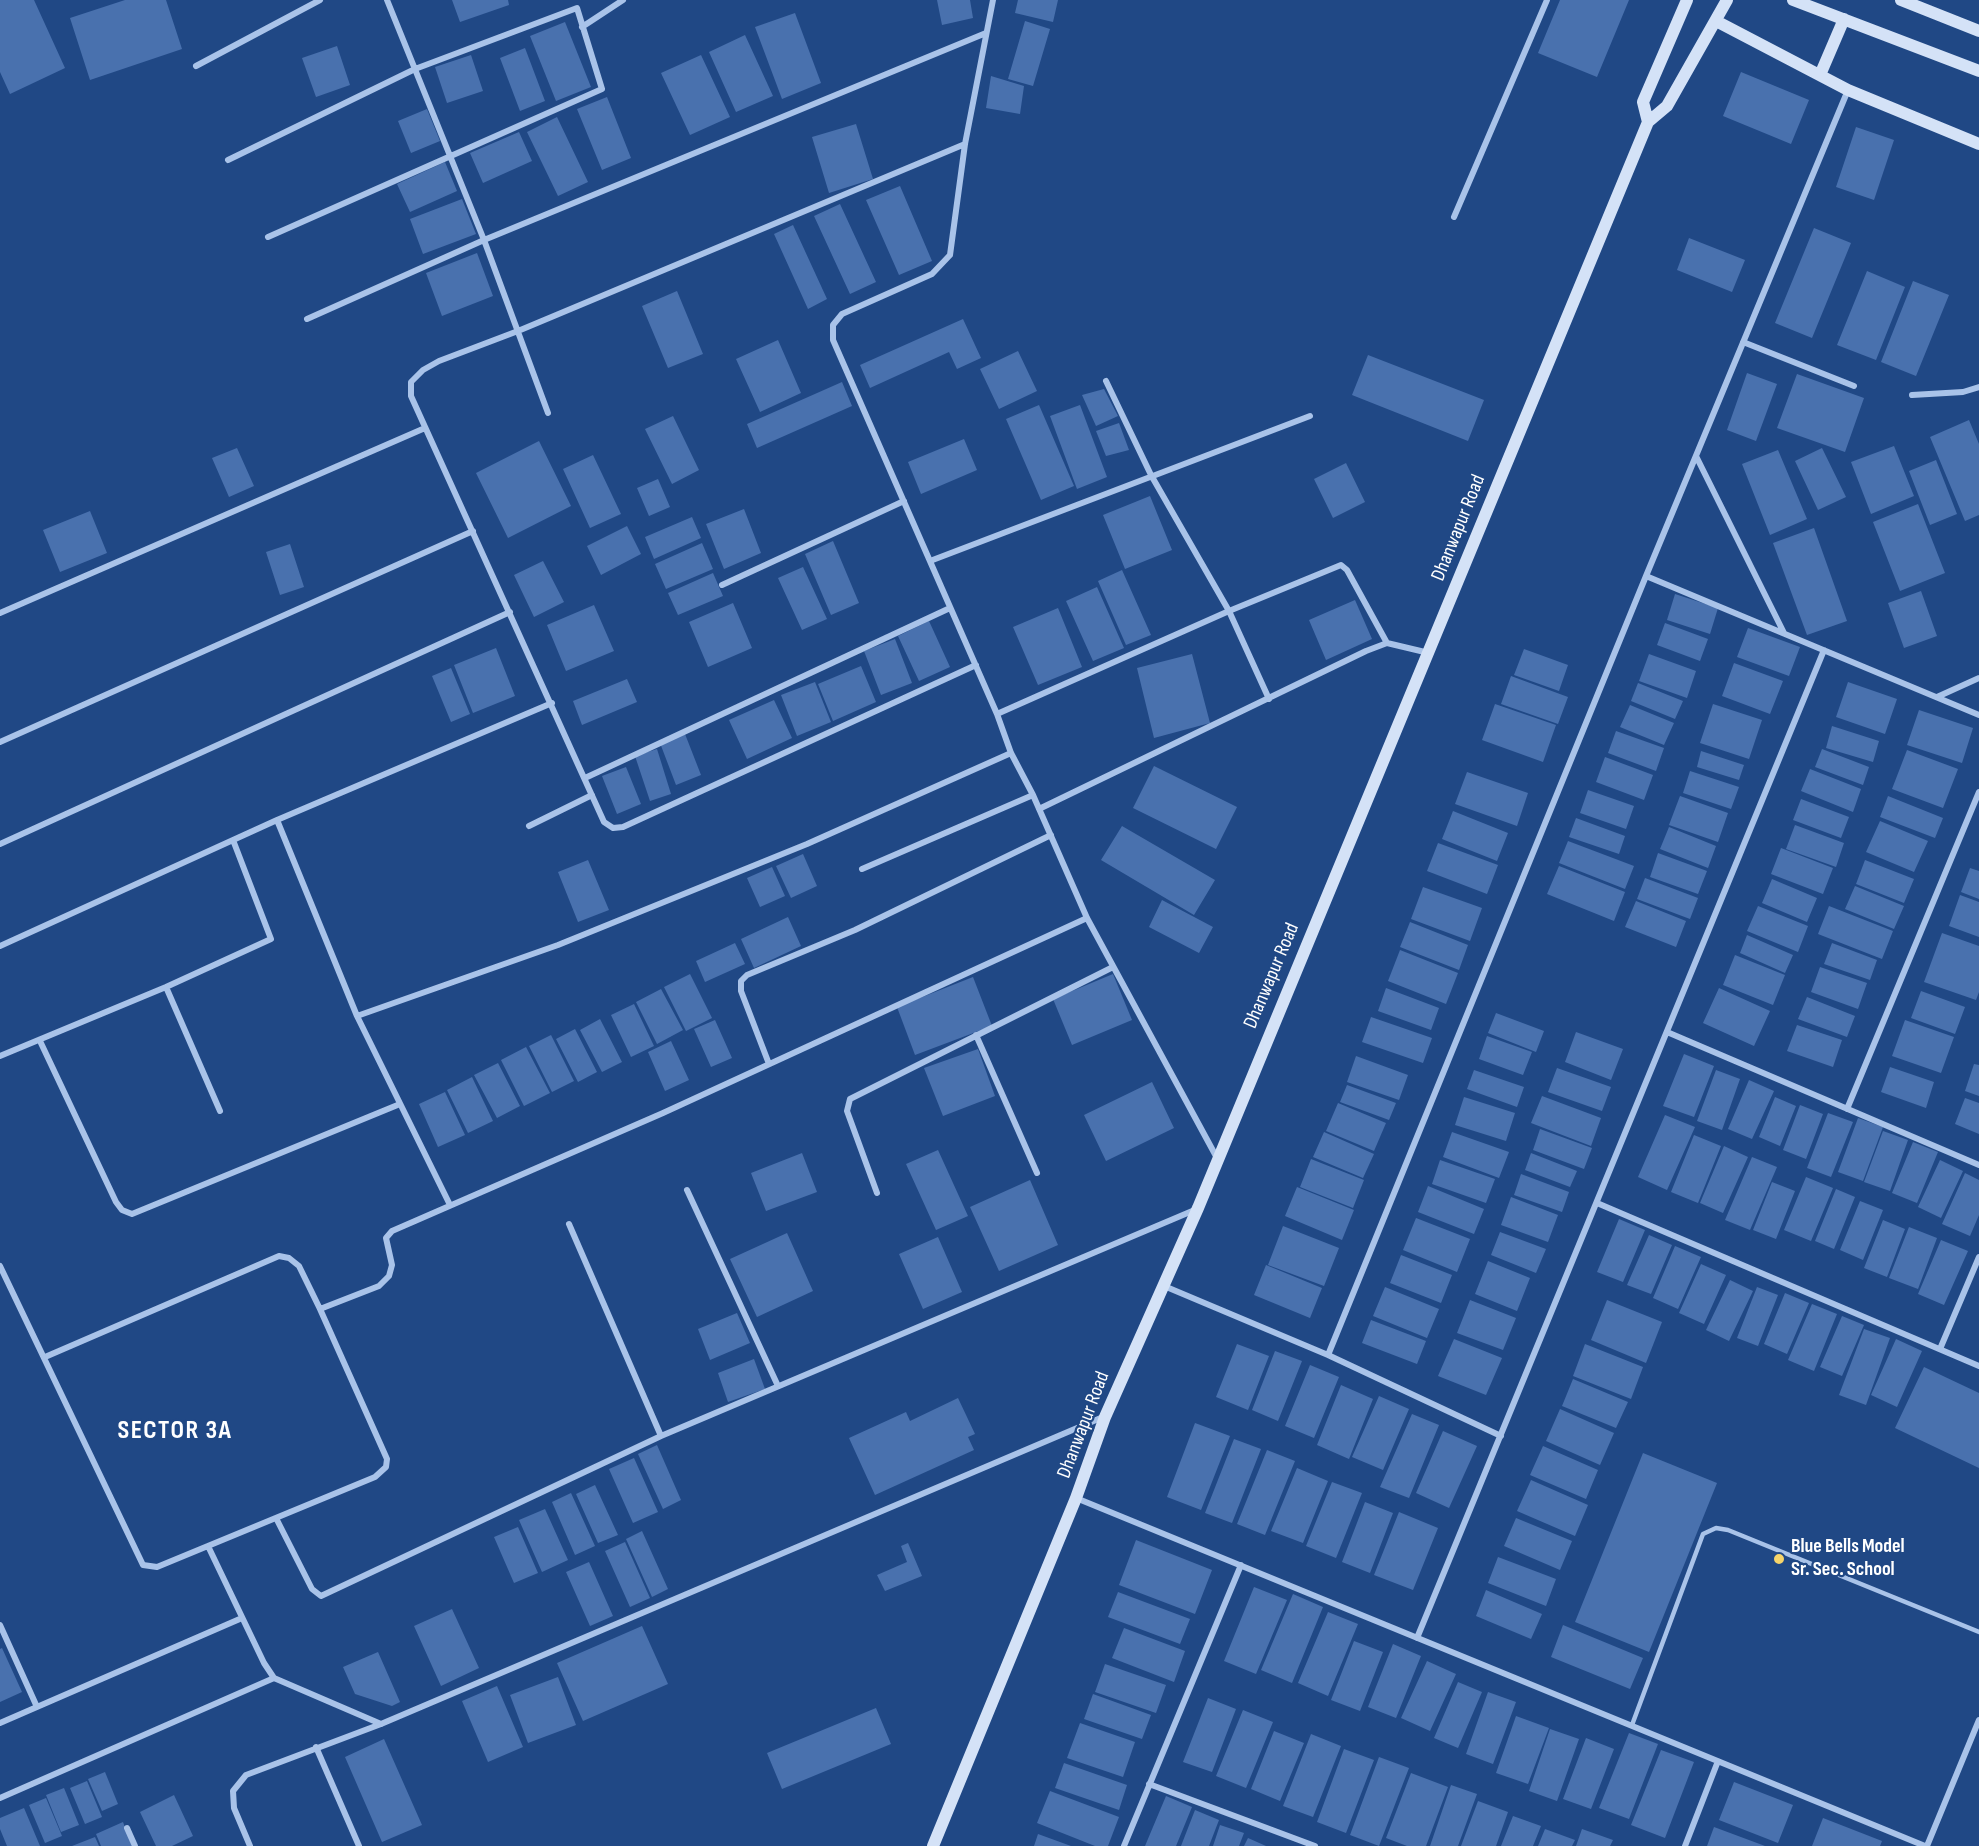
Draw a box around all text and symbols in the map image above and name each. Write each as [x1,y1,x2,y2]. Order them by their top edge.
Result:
street label: Dhanwapur Road [1427,471,1491,585]
street label: Dhanwapur Road [1239,920,1305,1032]
street label: Dhanwapur Road [1053,1368,1115,1482]
district label: SECTOR 3A [118,1415,232,1447]
place label: Blue Bells Model Sr. Sec. School [1791,1535,1905,1582]
marker: Blue Bells Model Sr. Sec. School [1772,1552,1786,1566]

